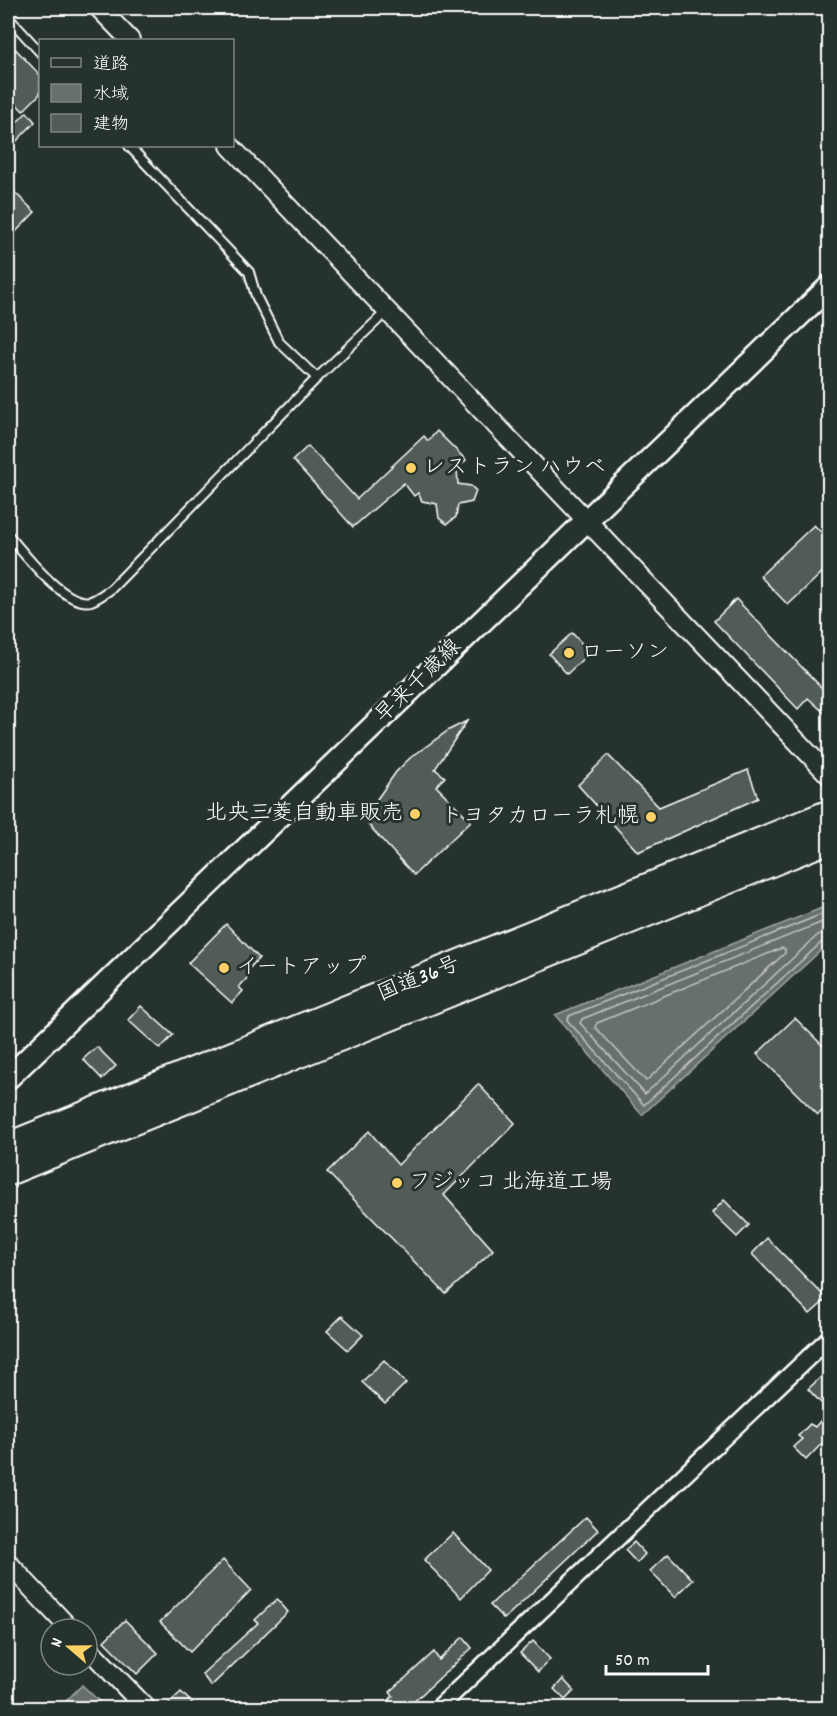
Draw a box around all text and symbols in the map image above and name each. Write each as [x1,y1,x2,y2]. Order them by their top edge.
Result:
legend [39,39,234,147]
text: 道路 [93,53,129,78]
text: 水域 [93,83,129,108]
text: 建物 [93,113,129,138]
place label: レストラン ハウベ [423,453,606,484]
marker: レストラン ハウベ [404,461,418,475]
street label: 早来千歳線 [369,633,469,731]
place label: ローソン [581,638,669,669]
marker: ローソン [562,646,576,660]
place label: 北央三菱自動車販売 [205,799,403,830]
place label: トヨタカローラ札幌 [441,802,639,833]
marker: 北央三菱自動車販売 [408,807,422,821]
marker: トヨタカローラ札幌 [644,810,658,824]
street label: 国道36号 [373,949,465,1011]
place label: イートアップ [236,953,366,984]
marker: イートアップ [217,961,231,975]
place label: フジッコ 北海道工場 [409,1168,612,1199]
marker: フジッコ 北海道工場 [390,1176,404,1190]
north arrow [39,1617,99,1677]
text: N [45,1635,69,1650]
scale bar [606,1638,708,1676]
text: 50 m [615,1649,650,1674]

